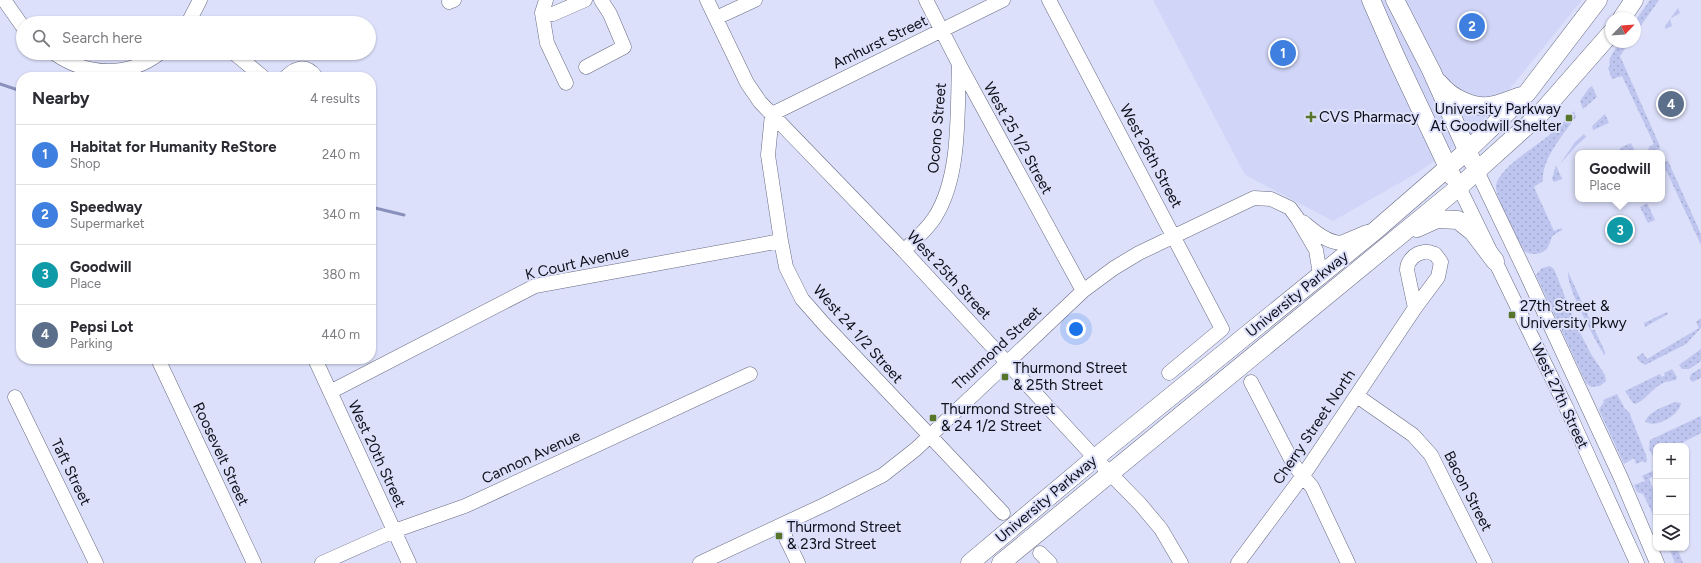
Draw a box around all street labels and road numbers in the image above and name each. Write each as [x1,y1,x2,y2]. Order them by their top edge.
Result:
street label: Amhurst Street [830,11,931,73]
street label: West 25 1/2 Street [980,79,1056,197]
street label: Ocono Street [924,81,950,174]
street label: West 26th Street [1116,101,1186,211]
street label: West 25th Street [903,227,995,323]
street label: K Court Avenue [523,242,631,284]
street label: University Parkway [1242,247,1352,341]
street label: West 24 1/2 Street [809,281,907,387]
street label: Thurmond Street [949,302,1045,394]
street label: West 27th Street [1528,340,1592,452]
street label: Cherry Street North [1269,366,1359,488]
street label: West 20th Street [344,398,410,511]
street label: Roosevelt Street [189,399,253,509]
street label: Cannon Avenue [479,426,583,488]
street label: Taft Street [47,436,95,509]
street label: Bacon Street [1440,448,1496,534]
street label: University Parkway [992,451,1100,547]

